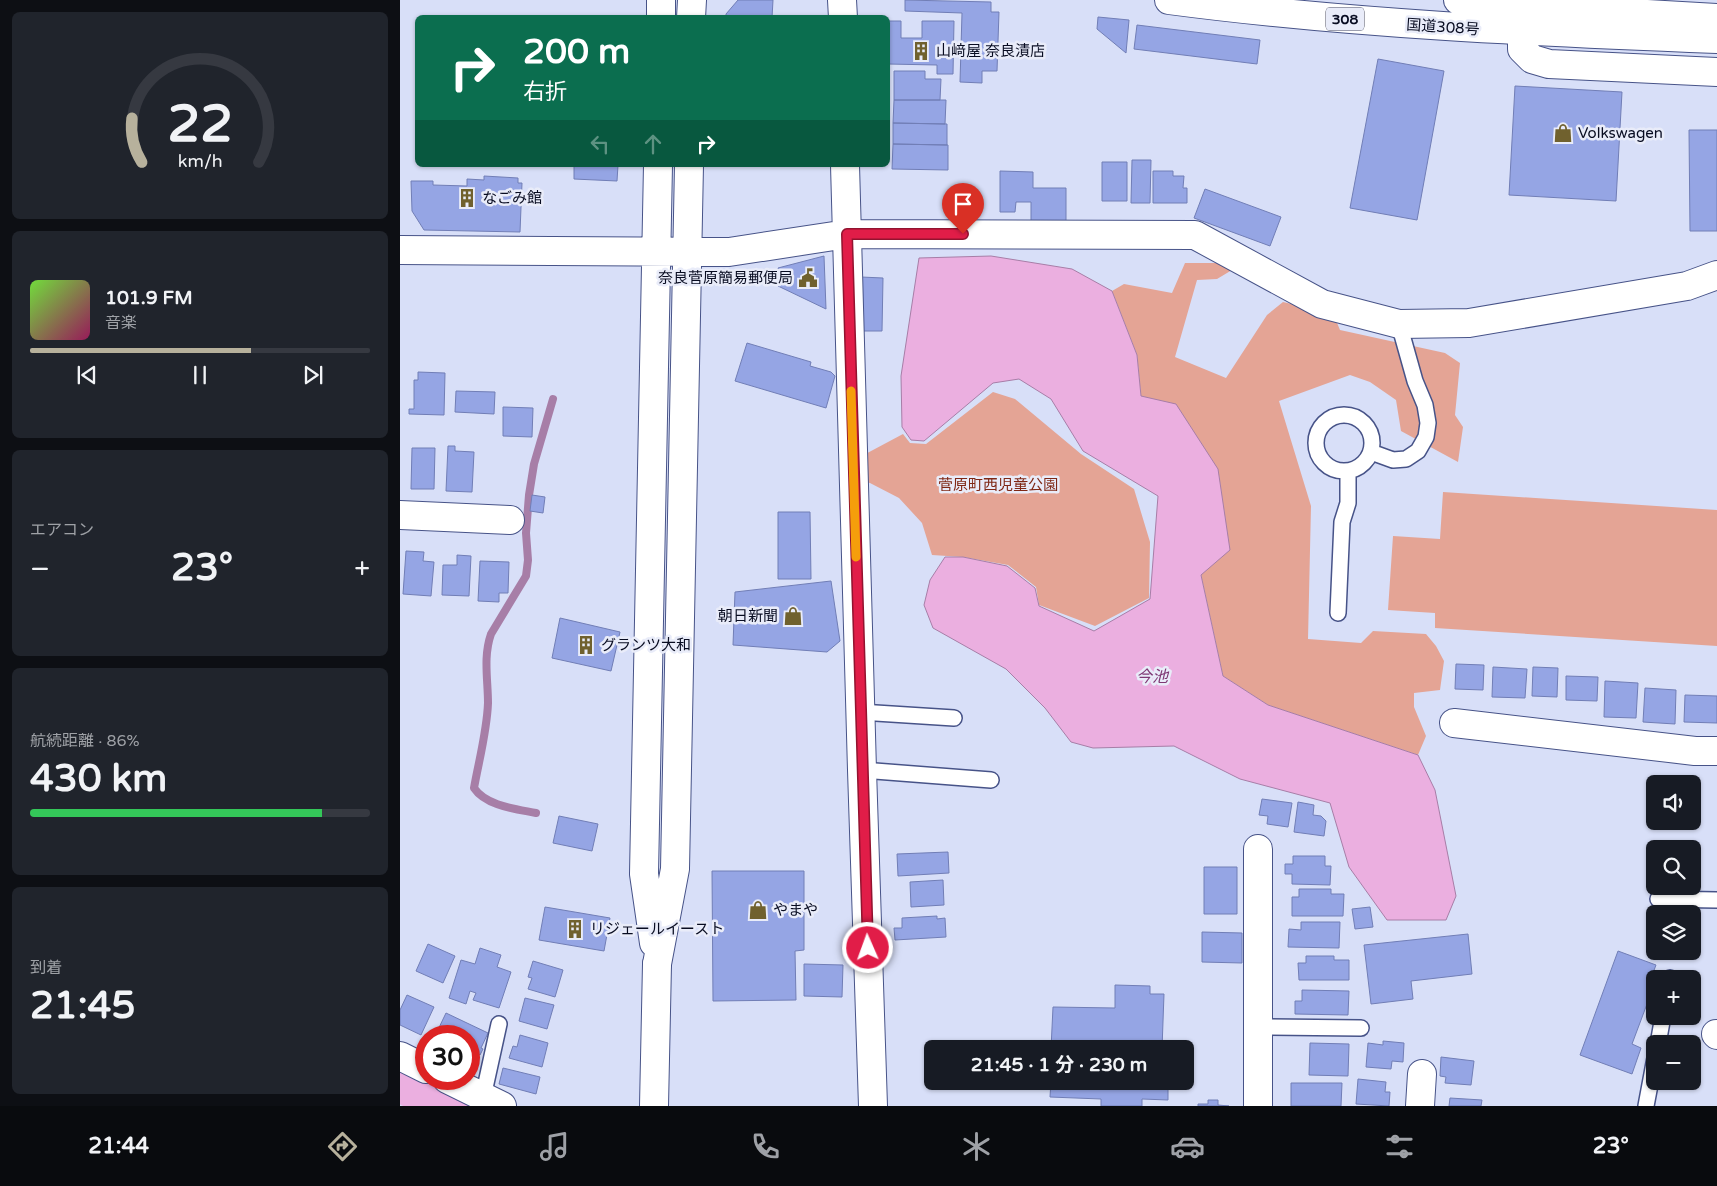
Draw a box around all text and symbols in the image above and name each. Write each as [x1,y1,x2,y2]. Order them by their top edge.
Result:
road number: 308 [1326,8,1364,30]
street label: 国道308号 [1406,15,1480,39]
text: 200 m [523,31,630,73]
icon: right [440,35,505,100]
building icon: 山﨑屋 奈良漬店 [910,40,932,62]
place label: 山﨑屋 奈良漬店 [936,42,1045,60]
text: 右折 [523,79,567,105]
text: 22 [167,93,233,156]
shop icon: Volkswagen [1552,122,1574,144]
place label: Volkswagen [1578,124,1663,142]
icon: left [586,130,614,158]
icon: ahead [639,130,667,158]
icon: right [692,130,720,158]
text: km/h [178,151,222,172]
pin [942,183,984,234]
building icon: なごみ館 [456,187,478,209]
place label: なごみ館 [482,189,542,207]
icon: arrive [949,190,977,218]
public building icon: 奈良菅原簡易郵便局 [797,267,819,289]
place label: 奈良菅原簡易郵便局 [658,269,793,287]
text: 101.9 FM [105,287,193,309]
text: 音楽 [105,313,137,333]
icon: previous [73,361,101,389]
icon: pause [186,361,214,389]
icon: next [299,361,327,389]
park label: 菅原町西児童公園 [938,476,1058,494]
text: エアコン [30,520,94,540]
text: 23° [171,545,233,591]
text: − [30,552,50,586]
text: + [354,552,370,586]
shop icon: 朝日新聞 [782,605,804,627]
place label: 朝日新聞 [718,607,778,625]
building icon: グランツ大和 [575,634,597,656]
place label: グランツ大和 [601,636,691,654]
water label: 今池 [1136,667,1170,687]
text: 航続距離 · 86% [30,731,140,751]
text: 430 km [30,756,167,802]
map controls [1646,775,1701,1090]
button: sound [1646,775,1701,830]
button: search [1646,840,1701,895]
shop icon: やまや [747,899,769,921]
place label: やまや [773,901,818,919]
button: layers [1646,905,1701,960]
building icon: リジェールイースト [564,918,586,940]
place label: リジェールイースト [590,920,724,938]
position arrow [841,921,893,973]
text: 到着 [30,958,62,978]
button: + [1646,970,1701,1025]
text: 21:45 [30,983,135,1029]
speed limit sign: 30 [415,1025,480,1090]
button: − [1646,1035,1701,1090]
text: 21:45 · 1 分 · 230 m [971,1054,1147,1076]
icon: directions [325,1129,360,1164]
icon: music [537,1129,572,1164]
icon: phone [748,1129,783,1164]
icon: climate [959,1129,994,1164]
icon: car [1170,1129,1205,1164]
icon: filters [1382,1129,1417,1164]
text: 21:44 [88,1133,149,1159]
text: 23° [1593,1133,1629,1159]

